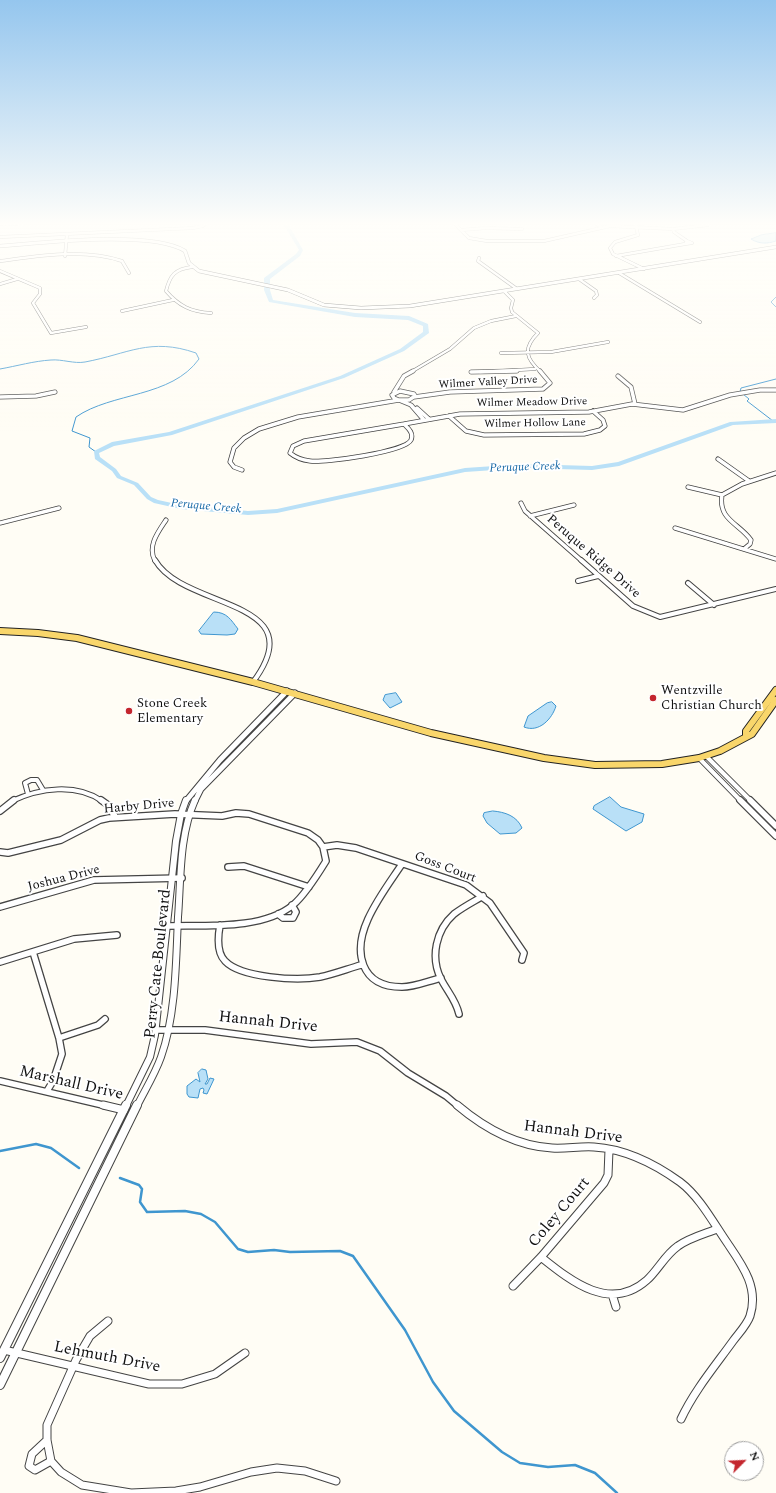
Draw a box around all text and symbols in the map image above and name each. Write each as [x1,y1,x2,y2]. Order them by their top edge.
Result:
street label: Wilmer Valley Drive [438,374,538,392]
street label: Wilmer Meadow Drive [477,395,587,411]
street label: Wilmer Hollow Lane [484,417,586,431]
water label: Peruque Creek [489,460,561,476]
water label: Peruque Creek [170,497,242,517]
street label: Peruque Ridge Drive [543,512,643,602]
place label: Wentzville Christian Church [661,683,762,714]
marker: Wentzville Christian Church [648,693,658,703]
place label: Stone Creek Elementary [137,696,207,727]
marker: Stone Creek Elementary [124,706,134,716]
street label: Harby Drive [103,796,175,818]
street label: Goss Court [412,849,478,887]
street label: Joshua Drive [26,863,102,895]
street label: Perry Cate Boulevard [142,888,176,1040]
street label: Hannah Drive [217,1008,319,1038]
street label: Marshall Drive [17,1063,125,1105]
street label: Hannah Drive [522,1117,624,1149]
street label: Coley Court [525,1174,595,1252]
street label: Lehmuth Drive [52,1338,162,1378]
north arrow [724,1441,764,1481]
text: N [745,1449,764,1464]

